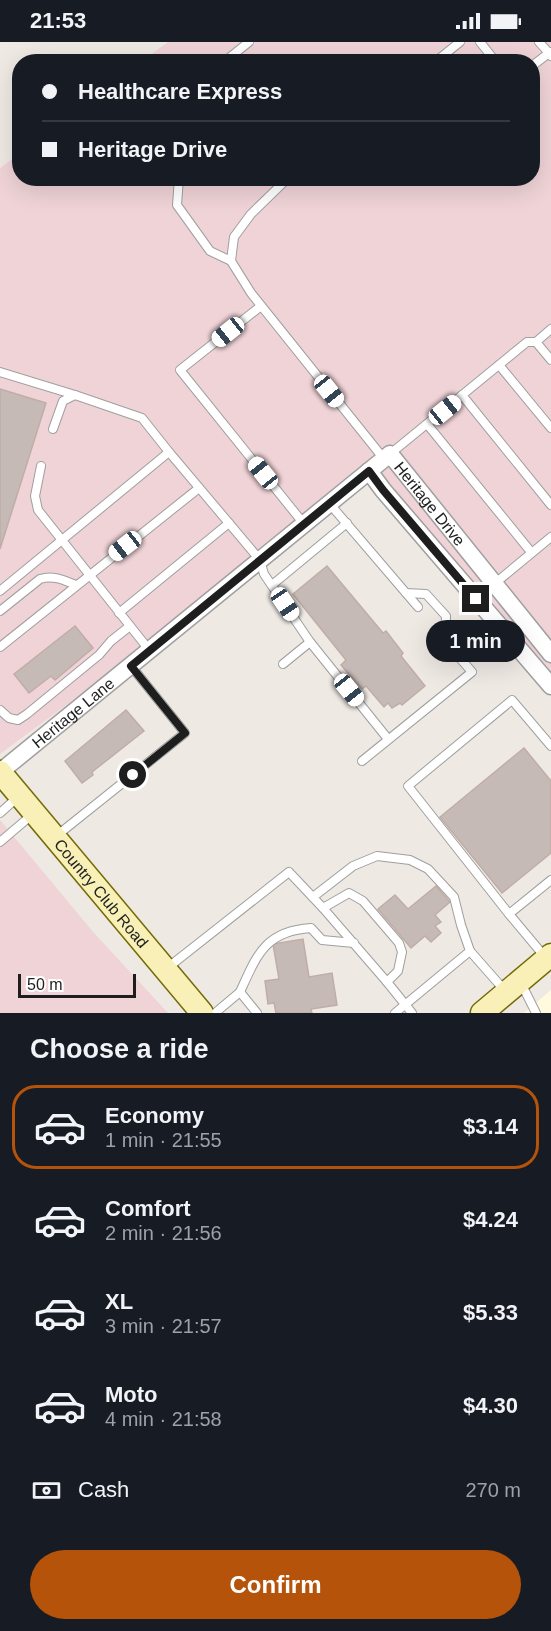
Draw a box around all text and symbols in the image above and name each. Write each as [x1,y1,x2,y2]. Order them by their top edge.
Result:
text: 21:53 [30,8,86,33]
text: Healthcare Express [78,79,282,104]
text: Heritage Drive [78,137,227,162]
car [208,314,248,350]
car [311,371,347,411]
car [425,392,465,428]
car [245,453,281,493]
street label: Heritage Drive [391,459,468,549]
car [105,528,145,564]
car [267,584,303,624]
route end [462,585,489,612]
callout: 1 min [426,620,526,662]
text: 1 min [449,630,502,652]
car [331,670,367,710]
street label: Heritage Lane [29,675,118,751]
route start [119,761,146,788]
street label: Country Club Road [51,836,151,951]
scale bar [18,971,136,998]
text: 50 m [27,976,63,993]
text: Choose a ride [30,1034,209,1064]
icon: car [33,1100,87,1154]
text: Economy [105,1103,204,1128]
text: $3.14 [463,1114,518,1139]
text: 1 min · 21:55 [105,1129,222,1151]
icon: car [33,1193,87,1247]
text: Comfort [105,1196,191,1221]
text: $4.24 [463,1207,518,1232]
text: 2 min · 21:56 [105,1222,222,1244]
icon: car [33,1286,87,1340]
text: XL [105,1289,133,1314]
text: $5.33 [463,1300,518,1325]
text: 3 min · 21:57 [105,1315,222,1337]
icon: car [33,1379,87,1433]
text: Moto [105,1382,158,1407]
text: $4.30 [463,1393,518,1418]
text: 4 min · 21:58 [105,1408,222,1430]
icon: cash [30,1474,63,1507]
text: Cash [78,1477,129,1502]
text: 270 m [465,1479,521,1501]
button: Confirm [30,1550,521,1619]

